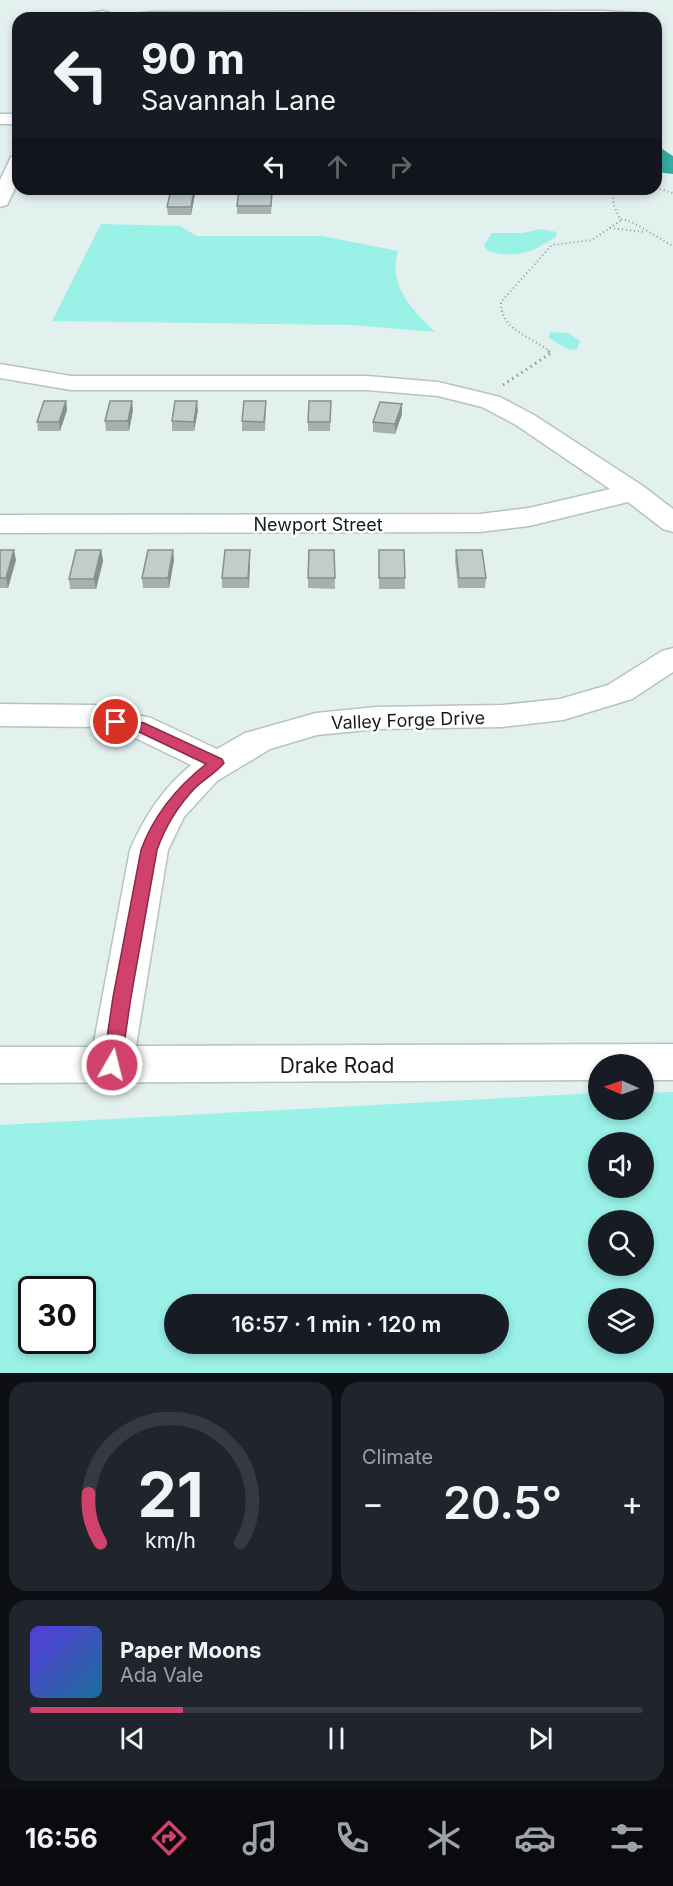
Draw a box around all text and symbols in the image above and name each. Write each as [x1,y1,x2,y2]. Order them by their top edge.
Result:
text: 90 m [141,33,245,84]
icon: left [42,36,120,114]
text: Savannah Lane [141,84,336,117]
icon: left [258,150,291,183]
icon: ahead [321,150,354,183]
icon: right [384,150,417,183]
street label: Newport Street [253,514,383,535]
pin [90,696,141,747]
icon: arrive [99,705,132,738]
street label: Valley Forge Drive [331,707,485,733]
position arrow [80,1033,144,1097]
street label: Drake Road [280,1053,394,1078]
north arrow [588,1054,654,1120]
map controls [588,1054,654,1354]
button: sound [588,1132,654,1198]
button: search [588,1210,654,1276]
speed limit sign: 30 [18,1276,96,1354]
button: layers [588,1288,654,1354]
text: 16:57 · 1 min · 120 m [232,1311,441,1337]
text: Climate [362,1445,433,1469]
text: 21 [137,1457,204,1532]
text: 20.5° [443,1475,562,1530]
text: − [362,1483,384,1523]
text: + [621,1483,643,1523]
text: km/h [145,1528,196,1554]
text: Paper Moons [120,1637,261,1663]
text: Ada Vale [120,1663,203,1687]
icon: previous [116,1722,149,1755]
icon: pause [320,1722,353,1755]
icon: next [524,1722,557,1755]
icon: directions [148,1817,190,1859]
icon: music [239,1817,281,1859]
icon: phone [331,1817,373,1859]
icon: climate [423,1817,465,1859]
icon: car [514,1817,556,1859]
icon: filters [606,1817,648,1859]
text: 16:56 [25,1822,98,1855]

